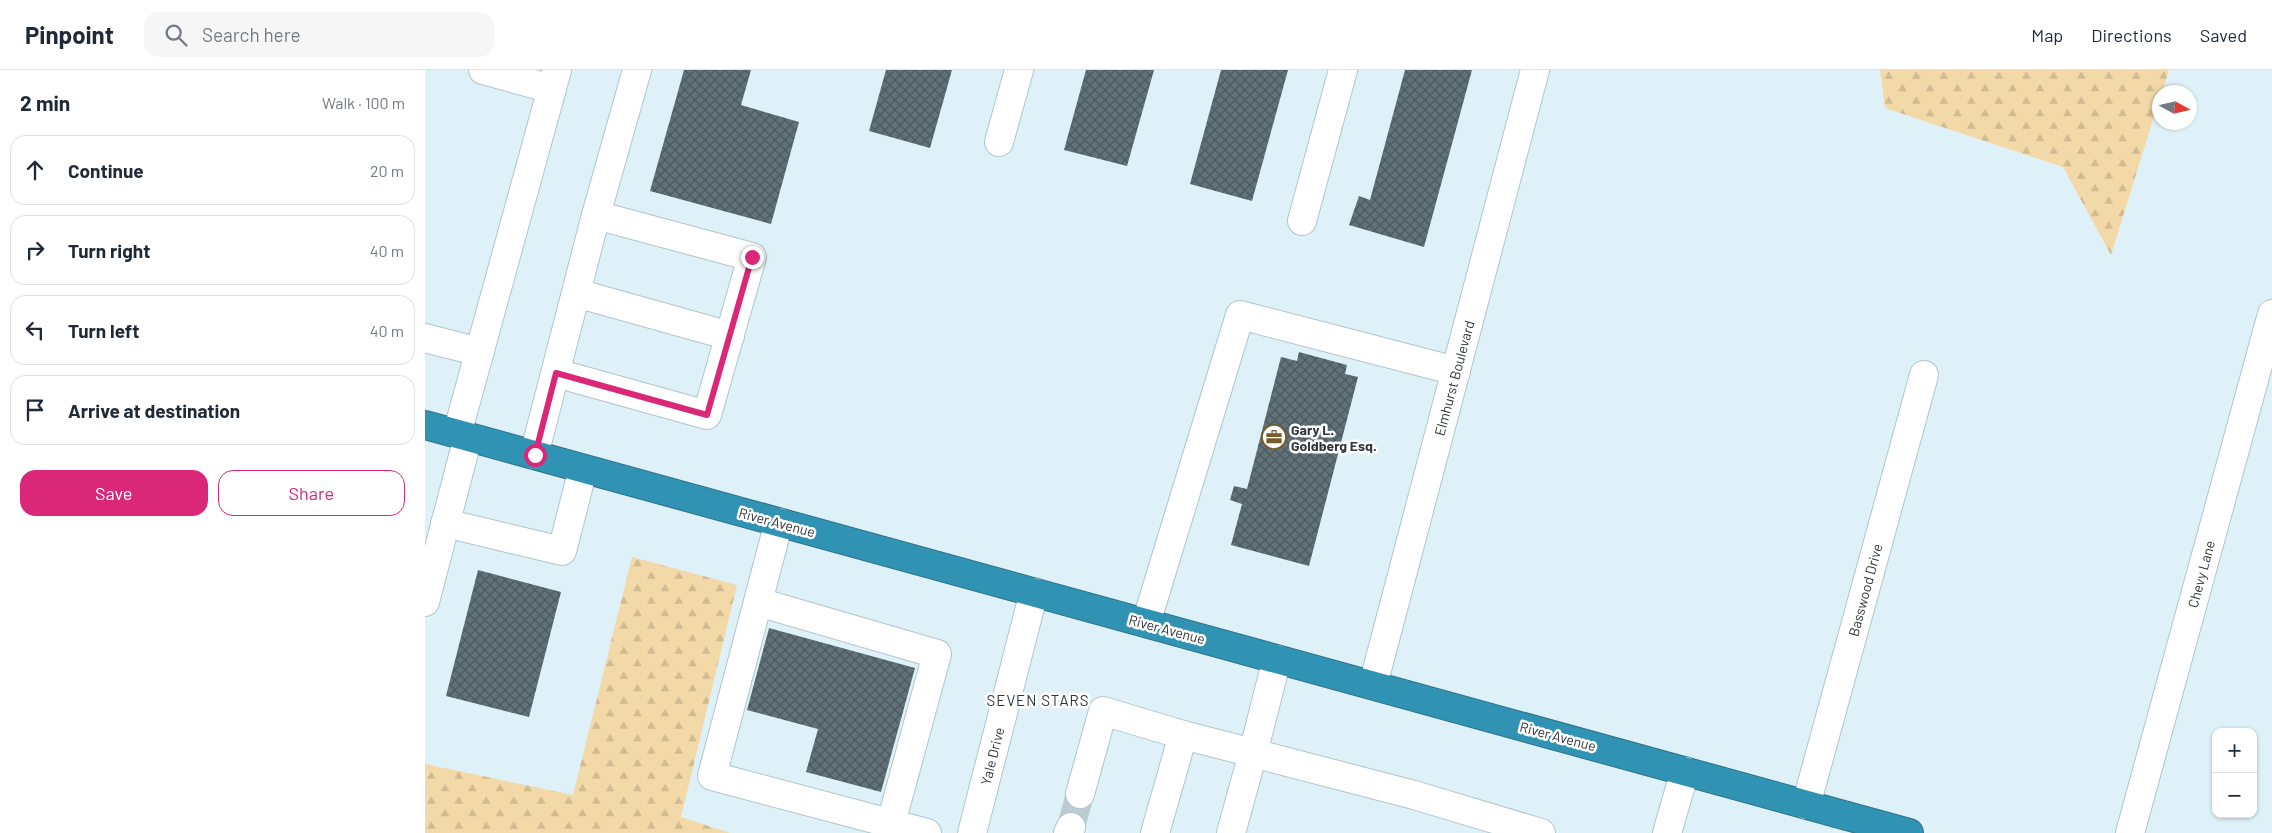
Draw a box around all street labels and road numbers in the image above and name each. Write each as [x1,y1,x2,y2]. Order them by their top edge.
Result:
street label: Elmhurst Boulevard [1430,318,1478,438]
street label: River Avenue [737,504,817,540]
street label: Chevy Lane [2184,538,2218,610]
street label: Basswood Drive [1844,542,1886,638]
street label: River Avenue [1127,611,1207,647]
street label: River Avenue [1518,718,1598,754]
street label: Yale Drive [977,725,1007,787]

